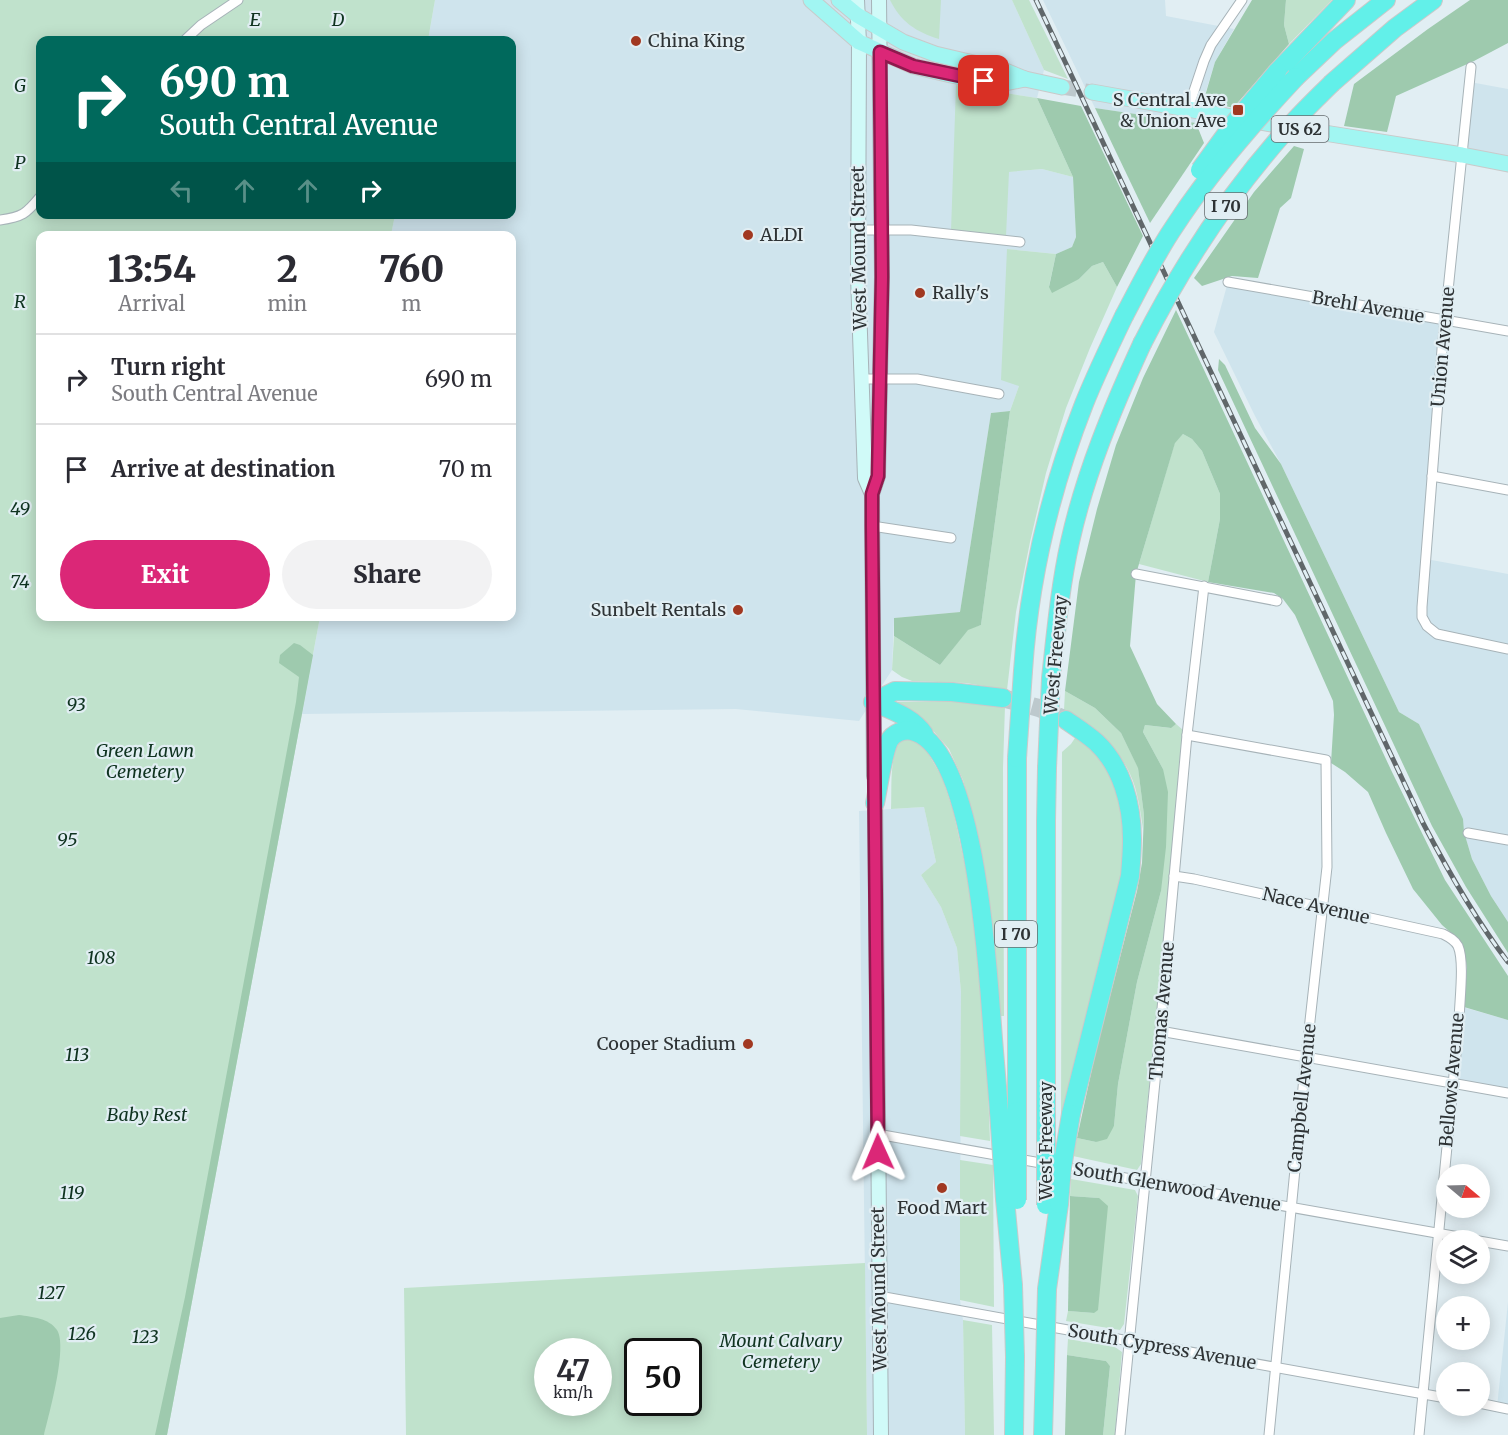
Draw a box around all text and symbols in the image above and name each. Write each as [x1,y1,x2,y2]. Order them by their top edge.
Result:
park label: E [249,8,261,31]
park label: D [331,8,345,31]
place label: China King [648,29,745,52]
marker: China King [629,34,643,48]
pin [958,55,1009,106]
text: 690 m [159,56,290,108]
icon: right [60,60,138,138]
icon: arrive [967,64,1000,97]
park label: G [14,74,26,97]
place label: S Central Ave & Union Ave [1113,88,1226,132]
marker: S Central Ave & Union Ave [1231,103,1245,117]
text: South Central Avenue [159,108,438,142]
road number: US 62 [1272,116,1328,142]
park label: P [15,151,27,174]
street label: West Mound Street [846,165,871,332]
icon: left [165,174,198,207]
icon: ahead [228,174,261,207]
icon: ahead [291,174,324,207]
icon: right [354,174,387,207]
road number: I 70 [1205,193,1247,219]
place label: ALDI [759,223,804,246]
marker: ALDI [741,228,755,242]
text: 13:54 [108,247,196,292]
text: 2 [277,247,298,292]
text: 760 [379,247,444,292]
place label: Rally's [932,281,989,304]
street label: Brehl Avenue [1310,285,1426,328]
marker: Rally's [913,286,927,300]
street label: Union Avenue [1426,286,1459,408]
park label: R [14,290,26,313]
text: Arrival [118,291,185,316]
text: min [268,291,307,316]
text: m [402,291,421,316]
text: Turn right [111,353,225,381]
icon: right [60,363,93,396]
text: 690 m [425,365,492,393]
text: South Central Avenue [111,381,318,406]
icon: arrive [60,453,93,486]
text: Arrive at destination [111,455,335,483]
text: 70 m [439,455,492,483]
park label: 49 [10,497,31,520]
button: Exit [60,540,270,609]
button: Share [282,540,492,609]
park label: 74 [10,570,30,593]
street label: West Freeway [1039,594,1072,716]
place label: Sunbelt Rentals [591,598,726,621]
marker: Sunbelt Rentals [731,603,745,617]
park label: 93 [66,693,86,716]
park label: Green Lawn Cemetery [96,739,194,783]
park label: 95 [57,828,77,851]
street label: Nace Avenue [1260,882,1372,929]
road number: I 70 [995,921,1037,947]
street label: Thomas Avenue [1144,941,1179,1081]
park label: 108 [87,946,115,969]
street label: Bellows Avenue [1434,1012,1469,1148]
street label: Campbell Avenue [1282,1022,1321,1173]
place label: Cooper Stadium [597,1032,736,1055]
marker: Cooper Stadium [741,1037,755,1051]
park label: 113 [65,1043,89,1066]
street label: West Freeway [1034,1081,1057,1202]
park label: Baby Rest [107,1103,188,1126]
position arrow [846,1120,910,1184]
street label: South Glenwood Avenue [1071,1157,1283,1216]
north arrow [1436,1164,1490,1218]
map controls [1436,1164,1490,1416]
park label: 119 [60,1181,85,1204]
marker: Food Mart [935,1181,949,1195]
place label: Food Mart [897,1196,987,1219]
street label: West Mound Street [866,1206,891,1373]
button: layers [1436,1230,1490,1284]
park label: 127 [38,1281,66,1304]
button: + [1436,1296,1490,1350]
street label: South Cypress Avenue [1066,1319,1258,1374]
park label: 126 [68,1322,96,1345]
park label: 123 [132,1325,158,1348]
park label: Mount Calvary Cemetery [719,1329,842,1373]
speed limit sign: 50 [624,1338,702,1416]
text: 47 [556,1351,590,1389]
button: − [1436,1362,1490,1416]
text: km/h [553,1383,593,1402]

